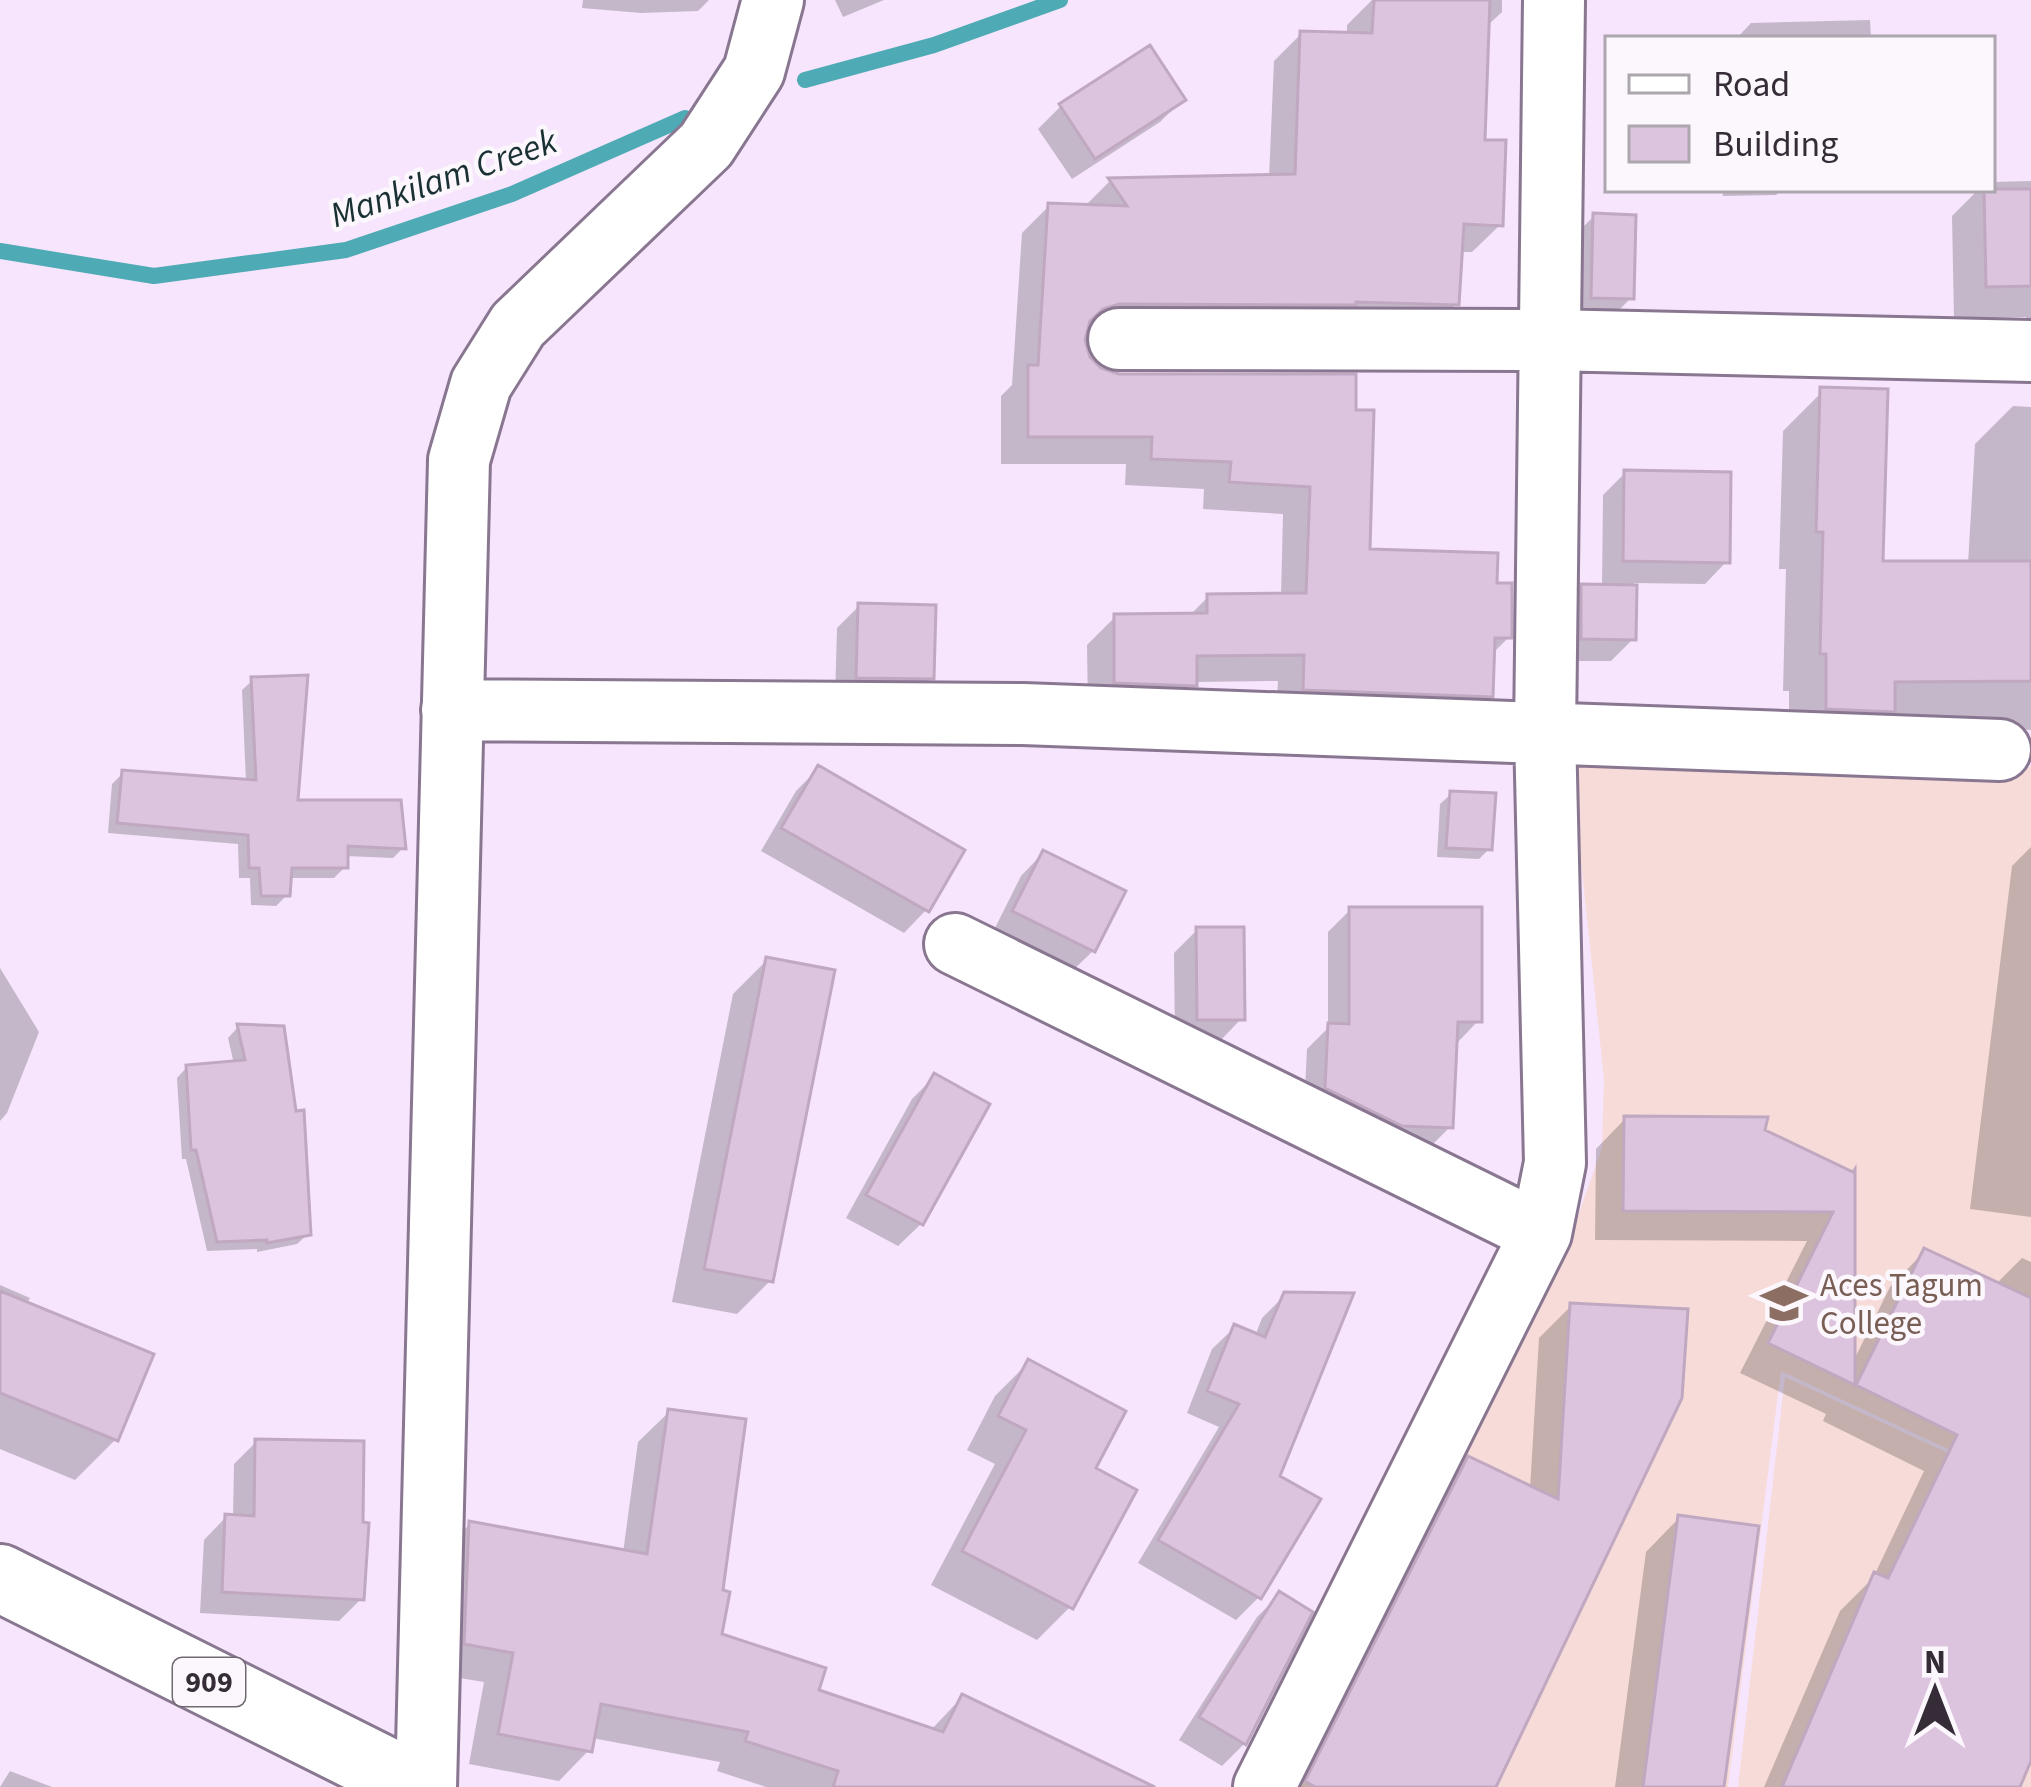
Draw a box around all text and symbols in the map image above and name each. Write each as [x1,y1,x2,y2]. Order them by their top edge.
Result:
legend [1605,36,1995,192]
text: Road [1713,59,1790,110]
water label: Mankilam Creek [323,115,565,241]
text: Building [1713,119,1838,170]
place label: Aces Tagum College [1820,1262,1983,1347]
school or university icon: Aces Tagum College [1759,1278,1809,1328]
north arrow [1875,1631,1995,1751]
text: N [1924,1639,1946,1686]
road number: 909 [173,1658,245,1706]

